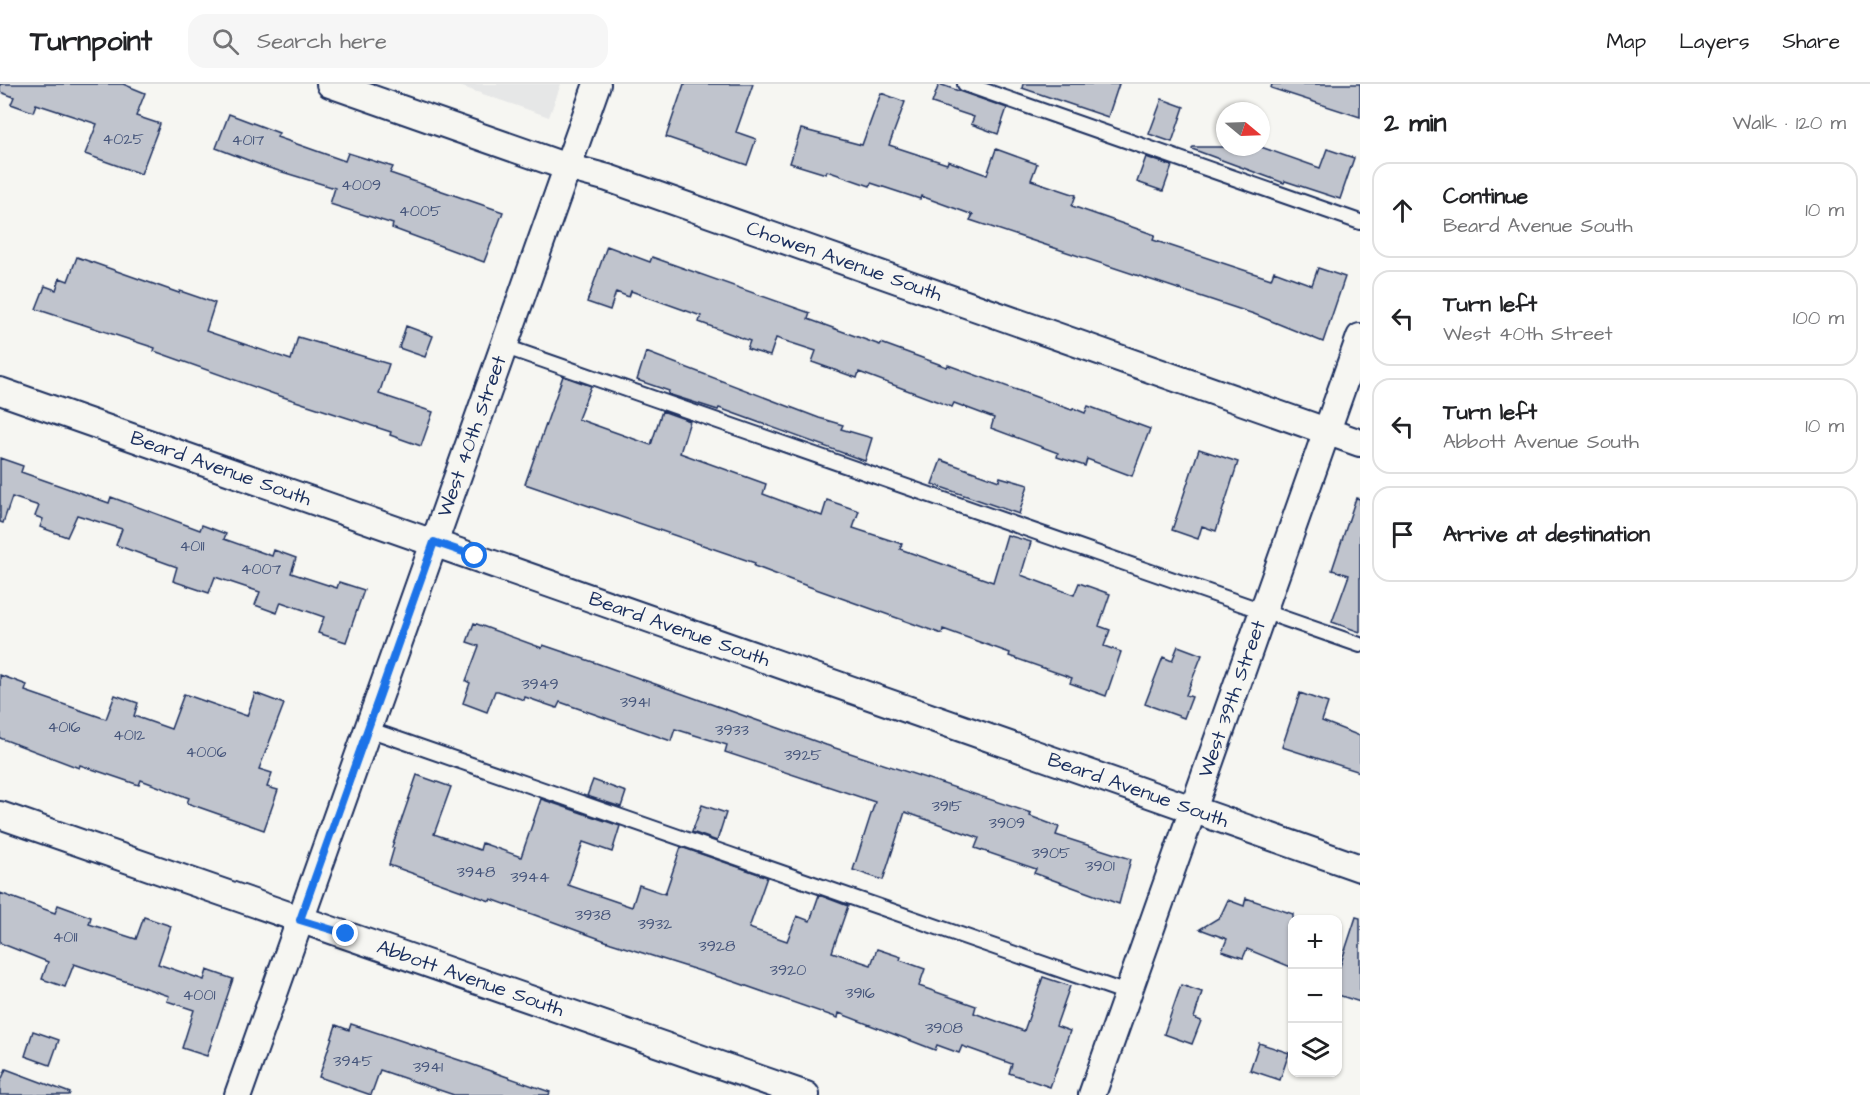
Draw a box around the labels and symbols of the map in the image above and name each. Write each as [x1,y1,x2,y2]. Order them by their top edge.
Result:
north arrow [1216,102,1270,156]
house number: 4025 [102,128,144,150]
house number: 4017 [232,129,265,151]
house number: 4009 [341,174,381,196]
house number: 4005 [399,200,442,222]
street label: Chowen Avenue South [743,214,946,309]
street label: West 40th Street [430,352,514,521]
street label: Beard Avenue South [127,424,315,513]
house number: 4011 [179,535,205,557]
route start [461,542,487,568]
house number: 4007 [241,558,282,580]
street label: Beard Avenue South [585,585,774,674]
street label: West 39th Street [1191,617,1273,782]
house number: 3949 [521,673,559,695]
house number: 3941 [620,691,650,713]
house number: 4016 [47,716,81,738]
house number: 3933 [715,719,749,741]
house number: 4012 [113,724,145,746]
house number: 4006 [185,741,227,763]
house number: 3925 [784,744,823,766]
street label: Beard Avenue South [1044,746,1232,835]
house number: 3915 [932,795,963,817]
house number: 3909 [989,812,1025,834]
house number: 3905 [1032,842,1071,864]
house number: 3901 [1085,855,1115,877]
house number: 3948 [457,861,495,883]
house number: 3944 [510,866,550,888]
house number: 3938 [575,904,611,926]
house number: 3932 [638,913,672,935]
route end [332,920,358,946]
house number: 4011 [52,926,78,948]
street label: Abbott Avenue South [373,933,568,1024]
house number: 3928 [699,935,735,957]
house number: 3920 [770,959,806,981]
house number: 3916 [845,982,875,1004]
house number: 4001 [182,984,216,1006]
house number: 3908 [925,1017,963,1039]
house number: 3945 [333,1050,373,1072]
house number: 3941 [413,1056,443,1078]

